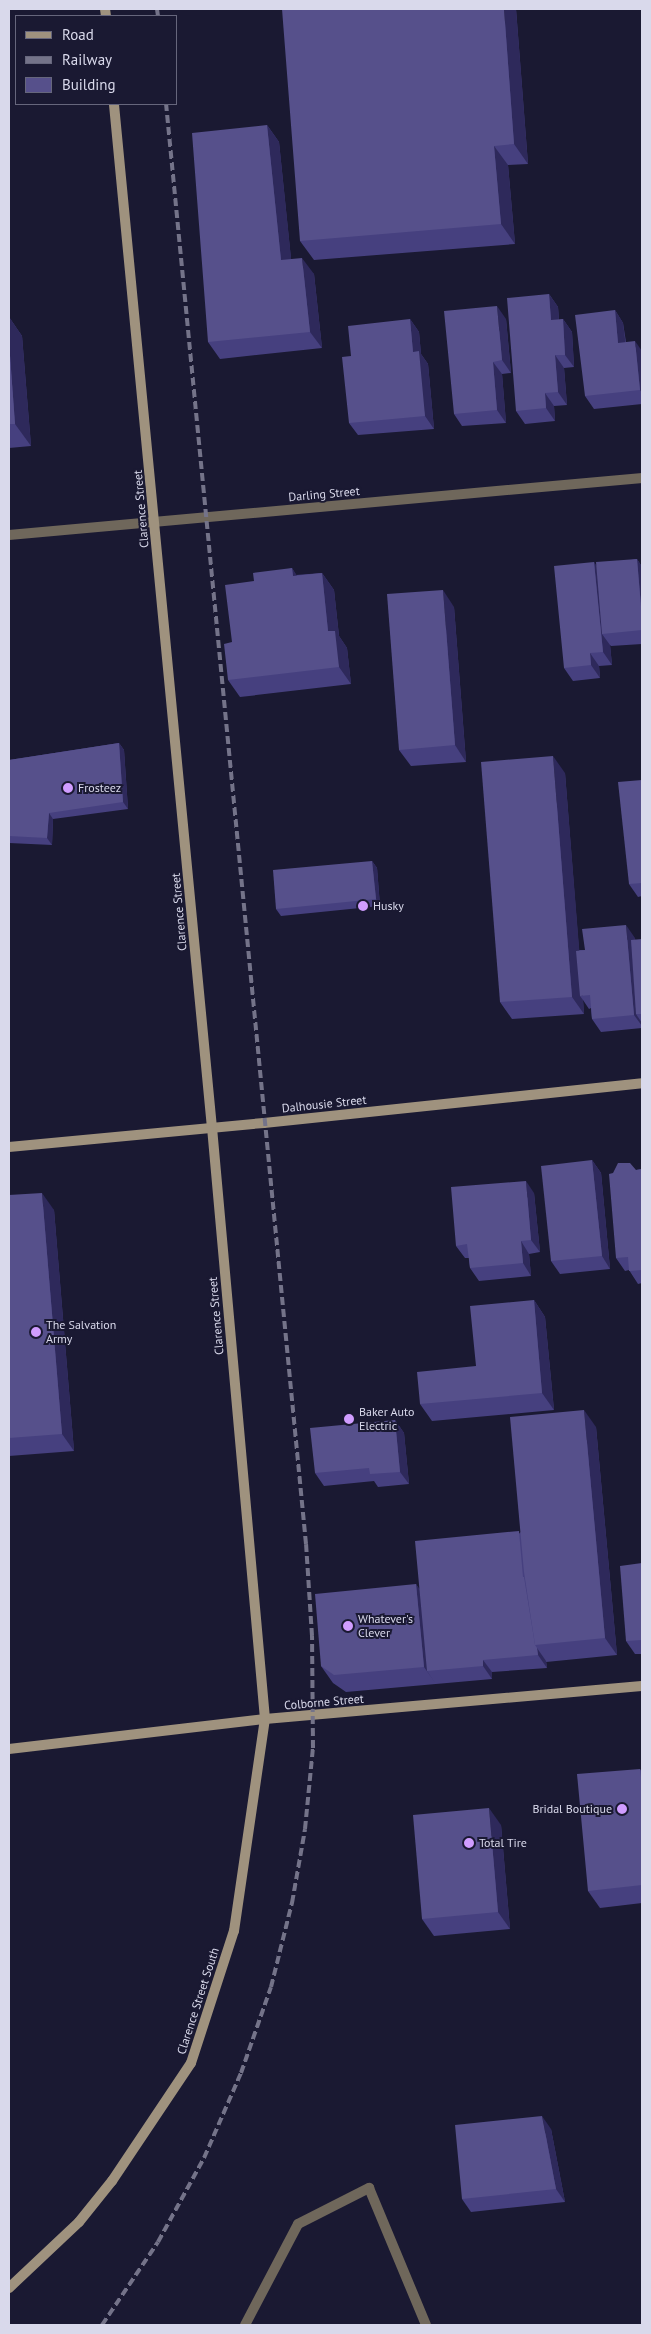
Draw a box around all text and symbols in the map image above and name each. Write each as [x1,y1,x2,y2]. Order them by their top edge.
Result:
legend [15,15,178,105]
text: Road [62,25,94,44]
text: Railway [62,50,112,69]
text: Building [62,75,116,94]
street label: Clarence Street [130,469,152,549]
street label: Darling Street [288,484,360,504]
place label: Frosteez [78,781,121,795]
marker: Frosteez [62,782,74,794]
street label: Clarence Street [168,872,190,952]
place label: Husky [373,899,404,913]
marker: Husky [357,900,369,912]
street label: Dalhousie Street [281,1092,367,1116]
street label: Clarence Street [205,1276,227,1356]
place label: The Salvation Army [46,1318,116,1346]
marker: The Salvation Army [30,1326,42,1338]
place label: Baker Auto Electric [359,1405,415,1433]
marker: Baker Auto Electric [343,1413,355,1425]
place label: Whatever's Clever [358,1612,413,1640]
marker: Whatever's Clever [342,1620,354,1632]
street label: Colborne Street [284,1691,364,1713]
place label: Bridal Boutique [532,1802,612,1816]
marker: Bridal Boutique [616,1803,628,1815]
place label: Total Tire [479,1836,527,1850]
marker: Total Tire [463,1837,475,1849]
street label: Clarence Street South [174,1946,222,2056]

